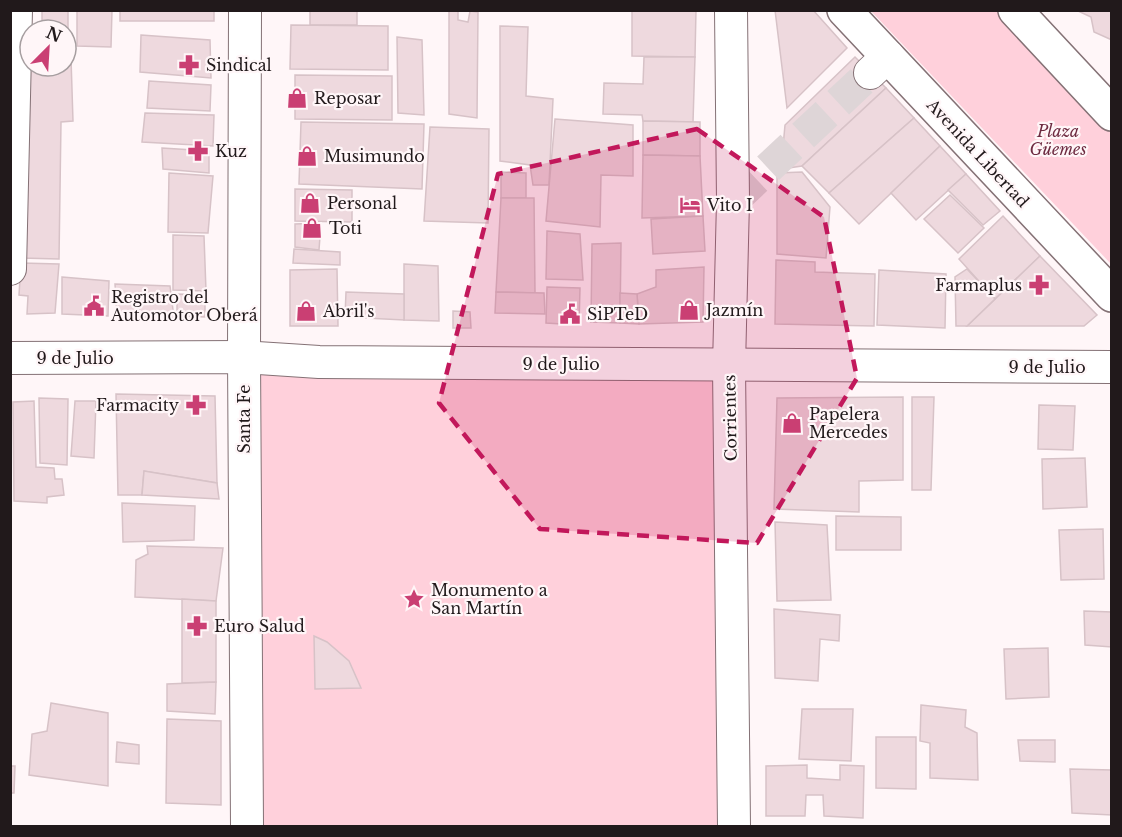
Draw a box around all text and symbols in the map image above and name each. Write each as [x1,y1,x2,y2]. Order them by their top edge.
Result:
north arrow [18,18,78,78]
text: N [43,22,65,46]
pharmacy icon: Sindical [177,53,201,77]
place label: Sindical [206,55,272,75]
shop icon: Reposar [285,86,309,110]
place label: Reposar [314,88,381,108]
street label: Avenida Libertad [922,94,1033,211]
park label: Plaza Güemes [1029,121,1087,159]
pharmacy icon: Kuz [186,139,210,163]
place label: Kuz [215,141,247,161]
shop icon: Musimundo [295,144,319,168]
place label: Musimundo [324,146,425,166]
shop icon: Personal [298,191,322,215]
place label: Personal [327,193,397,213]
hotel icon: Vito I [678,193,702,217]
place label: Vito I [706,195,753,215]
shop icon: Toti [300,216,324,240]
place label: Toti [329,218,363,238]
pharmacy icon: Farmaplus [1027,273,1051,297]
place label: Farmaplus [935,275,1022,295]
place label: Registro del Automotor Oberá [110,287,258,325]
public building icon: Registro del Automotor Oberá [82,294,106,318]
shop icon: Jazmín [677,298,701,322]
shop icon: Abril's [294,299,318,323]
place label: Jazmín [704,300,763,320]
place label: Abril's [322,301,375,321]
public building icon: SiPTeD [558,302,582,326]
place label: SiPTeD [587,304,648,324]
street label: 9 de Julio [36,348,114,368]
street label: 9 de Julio [522,354,600,374]
street label: 9 de Julio [1008,357,1086,377]
street label: Corrientes [719,374,741,462]
street label: Santa Fe [234,385,254,453]
pharmacy icon: Farmacity [184,393,208,417]
place label: Farmacity [96,395,180,415]
place label: Papelera Mercedes [809,404,888,442]
shop icon: Papelera Mercedes [780,411,804,435]
place label: Monumento a San Martín [431,580,548,618]
place icon: Monumento a San Martín [402,587,426,611]
pharmacy icon: Euro Salud [185,614,209,638]
place label: Euro Salud [214,616,305,636]

